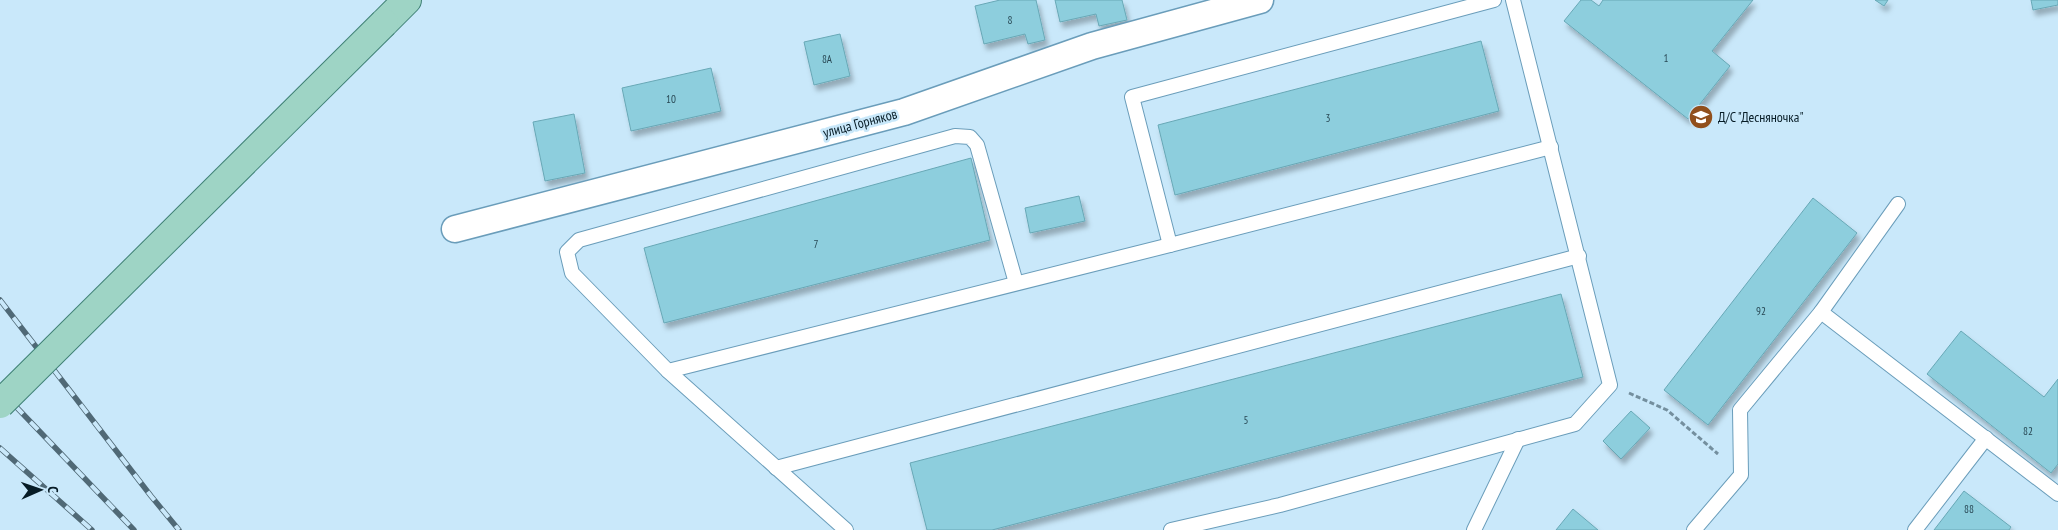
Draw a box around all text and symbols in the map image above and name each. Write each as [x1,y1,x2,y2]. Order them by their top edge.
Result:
house number: 8 [1008,13,1013,27]
house number: 1 [1664,51,1669,65]
house number: 8А [822,52,833,66]
house number: 10 [666,92,676,106]
street label: улица Горняков [821,104,899,142]
school or university icon: Д/С "Десняночка" [1688,104,1714,130]
place label: Д/С "Десняночка" [1718,108,1803,126]
house number: 3 [1326,111,1331,125]
house number: 7 [814,237,819,251]
house number: 92 [1756,304,1766,318]
house number: 5 [1244,413,1249,427]
house number: 82 [2023,424,2033,438]
north arrow [15,465,65,515]
text: С [44,486,62,494]
house number: 88 [1964,502,1974,516]

